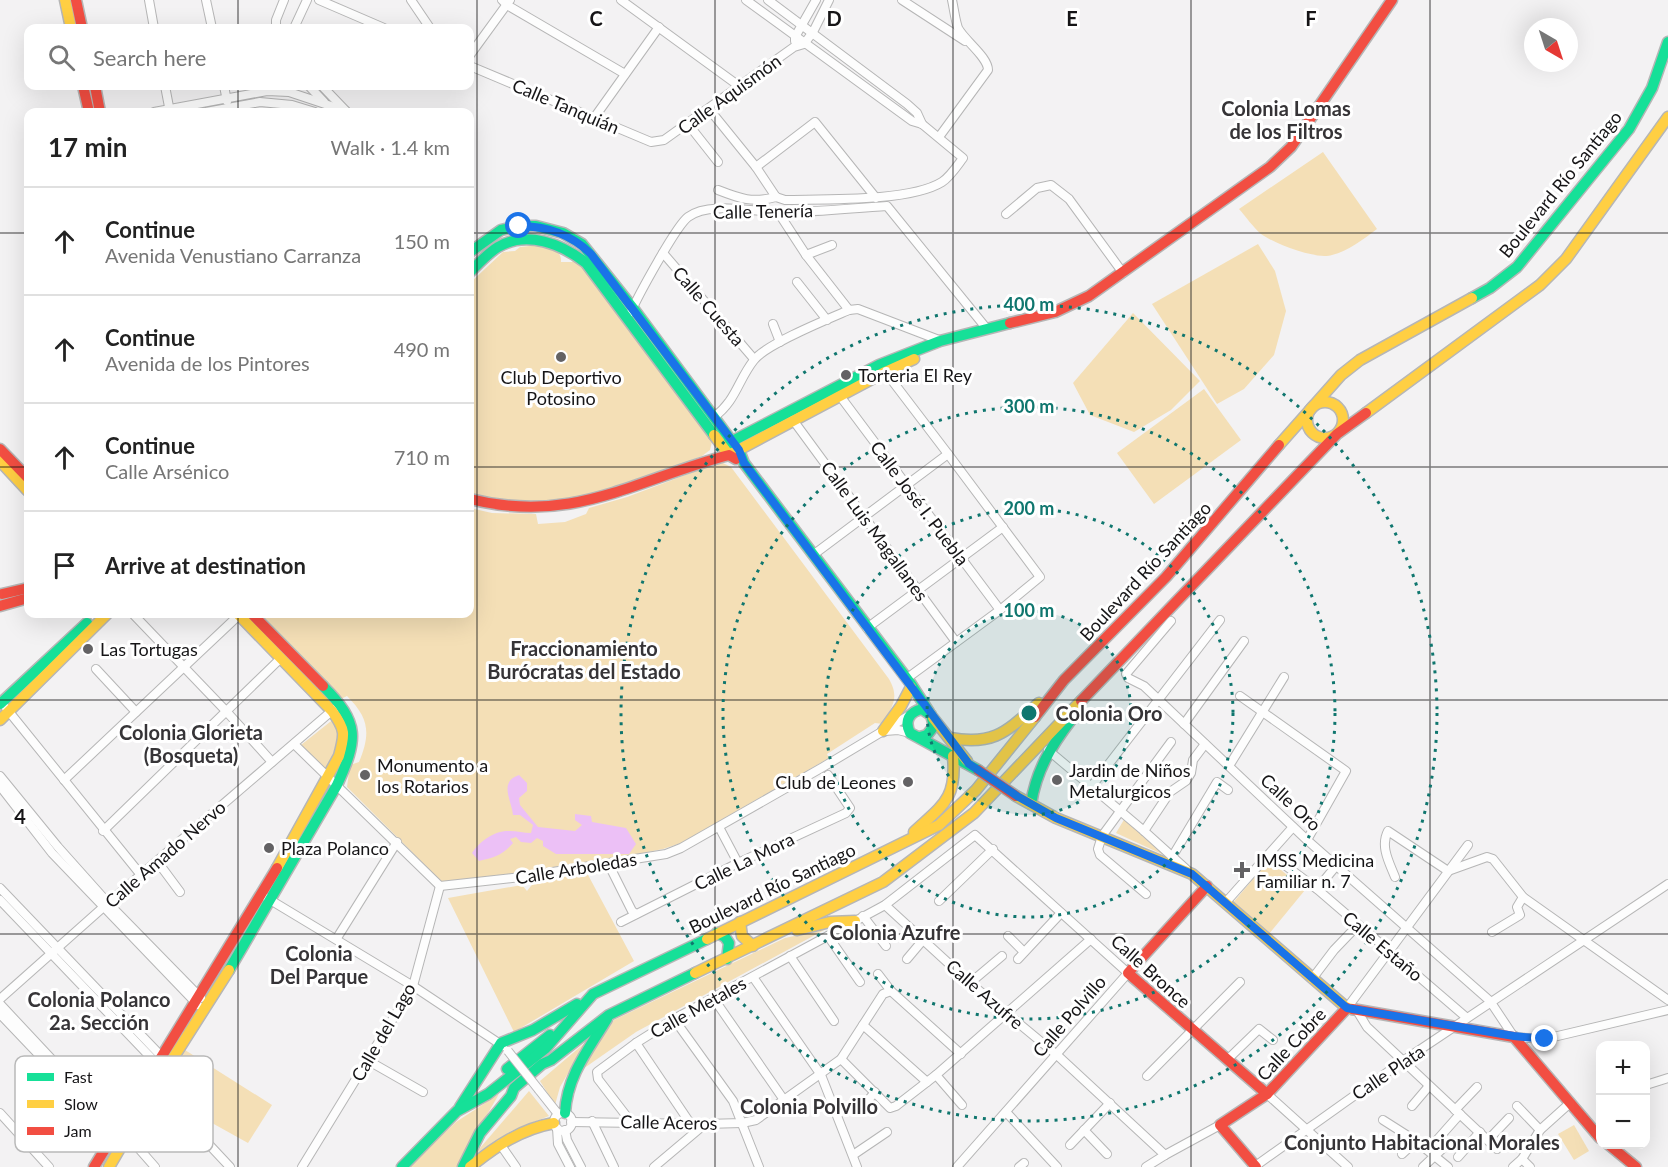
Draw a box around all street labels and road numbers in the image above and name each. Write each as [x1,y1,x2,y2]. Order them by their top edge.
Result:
street label: Calle Aquismón [673,49,785,139]
street label: Calle Tanquián [509,74,623,138]
street label: Boulevard Río Santiago [1494,106,1626,262]
street label: Calle Tenería [713,199,813,223]
street label: Calle Cuesta [668,262,750,350]
street label: Calle José I. Puebla [866,437,974,569]
street label: Calle Luis Magallanes [817,457,933,605]
street label: Boulevard Río Santiago [1075,497,1215,645]
street label: Calle Oro [1256,769,1326,835]
street label: Calle Amado Nervo [100,796,230,912]
street label: Calle La Mora [690,827,798,895]
street label: Boulevard Río Santiago [685,838,859,938]
street label: Calle Arboledas [514,848,638,888]
street label: Calle Estaño [1339,906,1427,986]
street label: Calle Bronce [1107,930,1195,1012]
street label: Calle Azufre [942,954,1028,1034]
street label: Calle Metales [646,971,750,1042]
street label: Calle Polvillo [1028,971,1110,1061]
street label: Calle del Lago [346,979,420,1085]
street label: Calle Cobre [1252,1003,1330,1085]
street label: Calle Plata [1348,1040,1428,1104]
street label: Calle Aceros [620,1110,718,1134]

